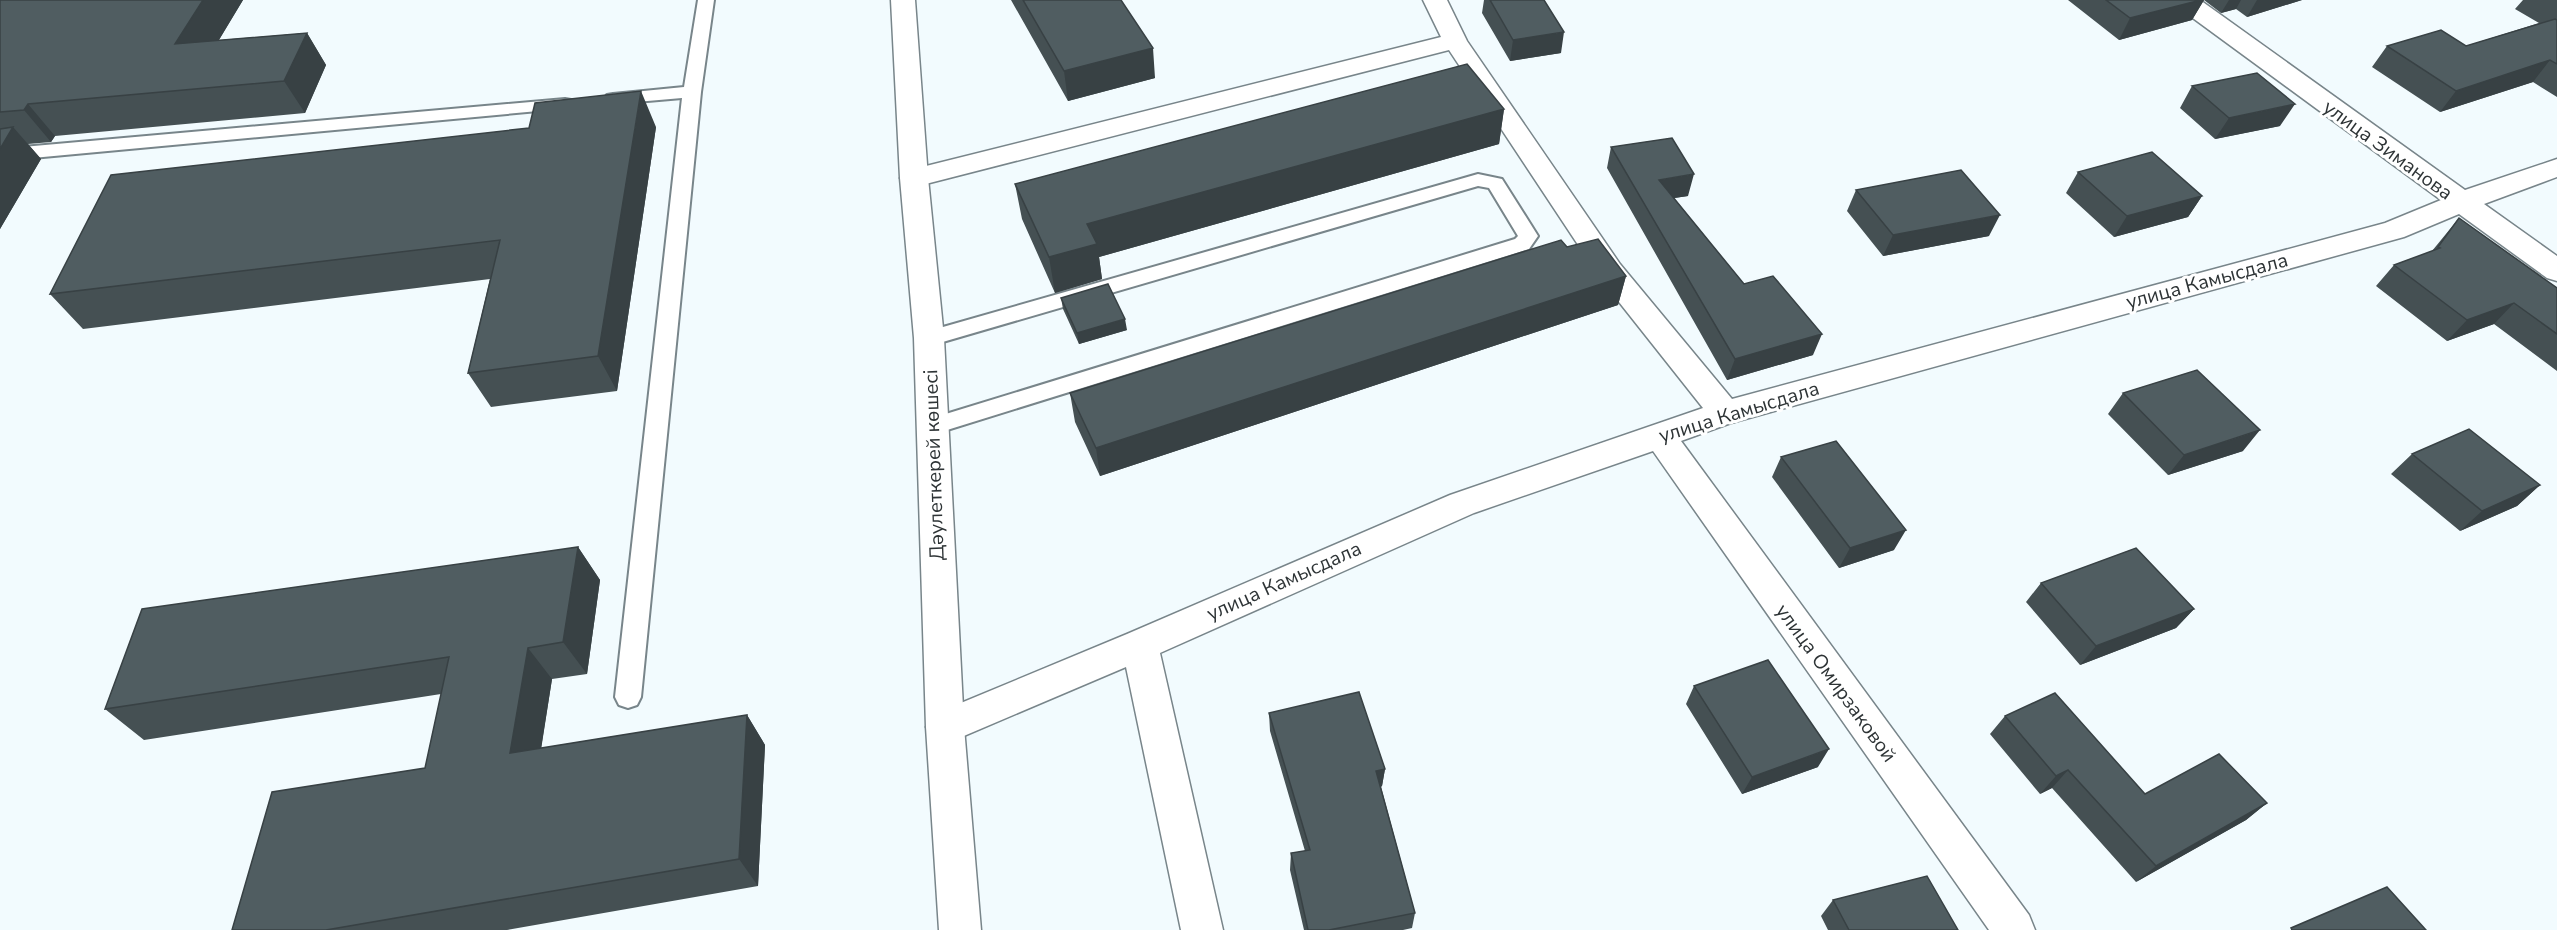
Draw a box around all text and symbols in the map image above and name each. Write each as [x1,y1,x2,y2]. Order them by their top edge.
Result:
street label: улица Зиманова [2318,94,2458,206]
street label: улица Камысдала [2123,246,2291,316]
street label: Дәулеткерей көшесі [917,369,951,561]
street label: улица Камысдала [1655,375,1823,449]
street label: улица Камысдала [1202,535,1366,627]
street label: улица Омирзаковой [1769,598,1903,768]

